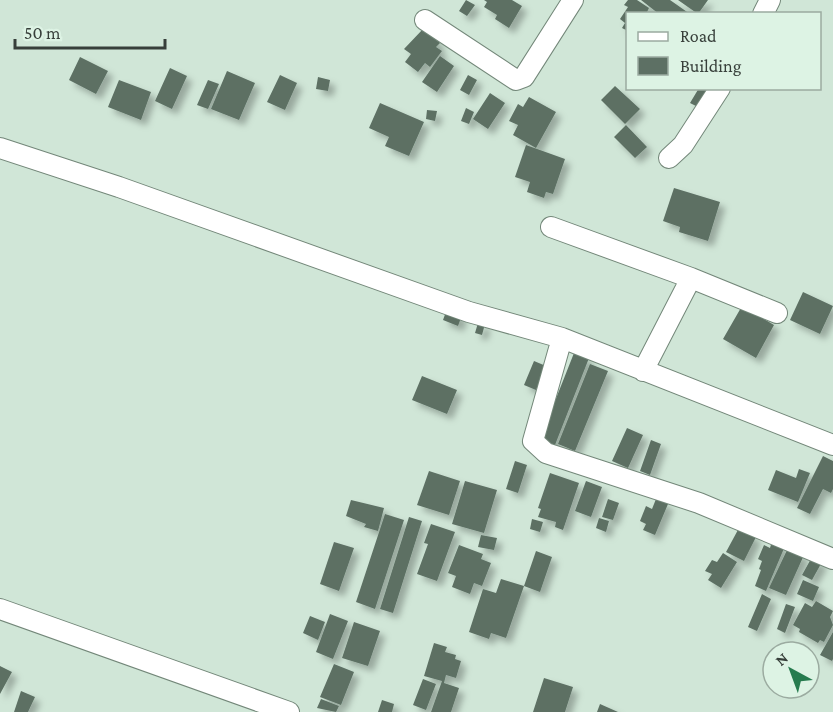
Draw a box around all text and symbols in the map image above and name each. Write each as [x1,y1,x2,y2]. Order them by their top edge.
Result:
scale bar [15,12,165,50]
legend [626,12,821,90]
text: 50 m [24,23,61,43]
text: Road [680,26,717,46]
text: Building [680,56,742,76]
north arrow [761,640,821,700]
text: N [772,649,791,669]

